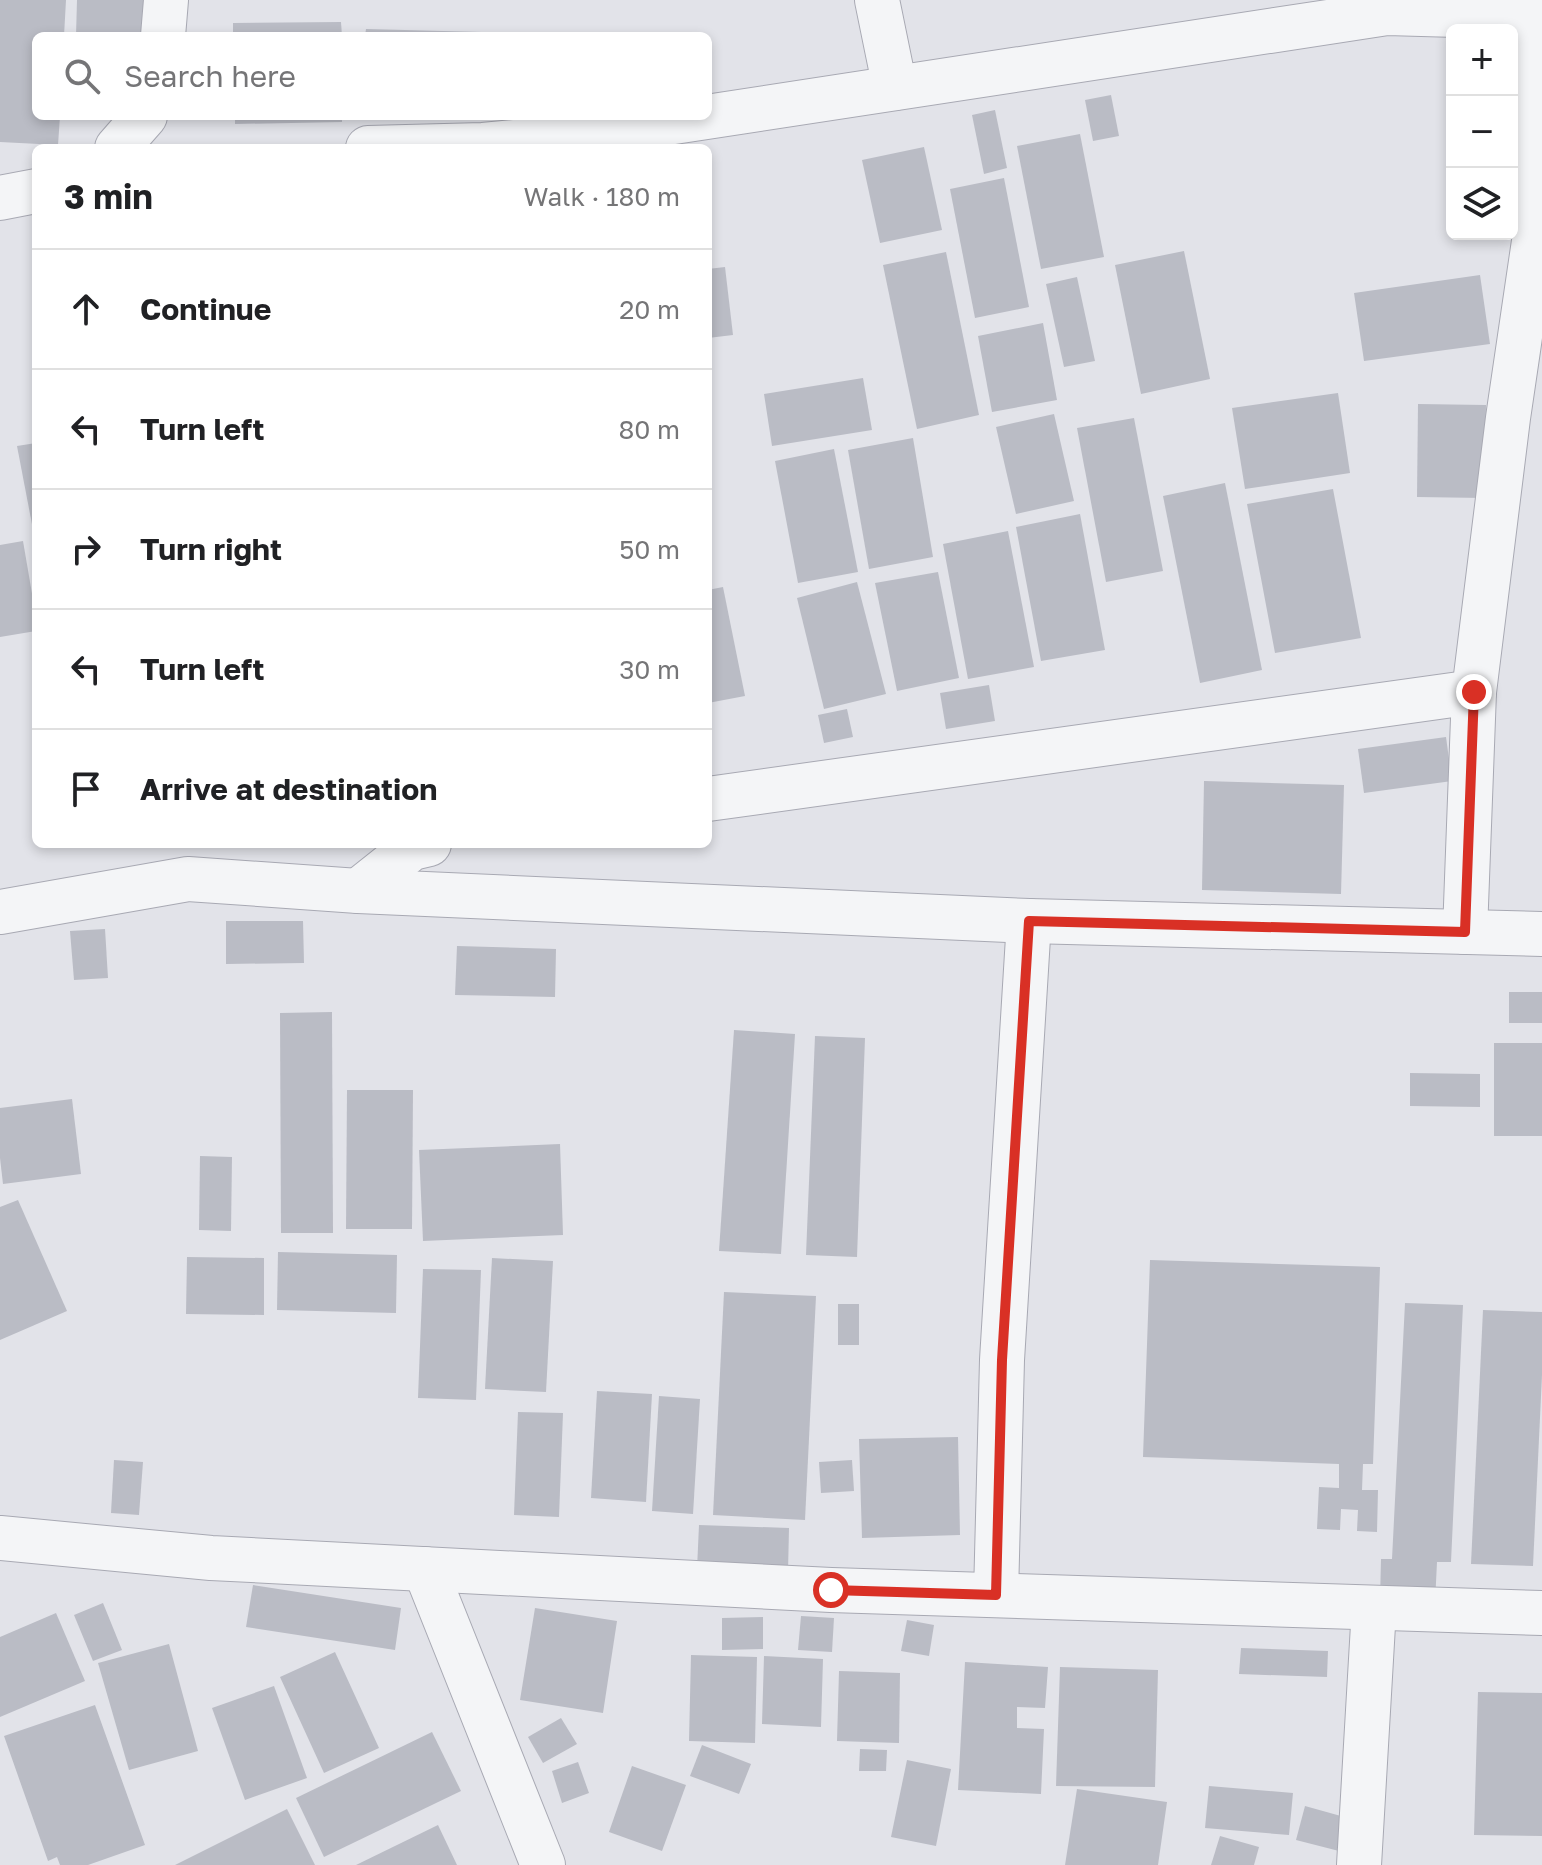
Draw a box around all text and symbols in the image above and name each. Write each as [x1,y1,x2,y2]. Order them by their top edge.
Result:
map controls [1446,24,1518,240]
button: + [1446,24,1518,96]
search box [32,32,712,120]
icon: search [60,54,104,98]
text: Search here [124,58,296,94]
button: − [1446,96,1518,168]
button: layers [1446,168,1518,240]
text: 3 min [64,176,153,216]
text: Walk · 180 m [523,181,680,212]
icon: ahead [64,287,108,331]
text: Continue [140,291,271,327]
text: 20 m [619,294,680,325]
icon: left [64,407,108,451]
text: Turn left [140,411,265,447]
text: 80 m [619,414,680,445]
icon: right [64,527,108,571]
text: Turn right [140,531,282,567]
text: 50 m [619,534,680,565]
icon: left [64,647,108,691]
text: Turn left [140,651,265,687]
text: 30 m [619,654,680,685]
route end [1456,674,1492,710]
icon: arrive [64,767,108,811]
text: Arrive at destination [140,771,437,807]
route start [813,1572,849,1608]

